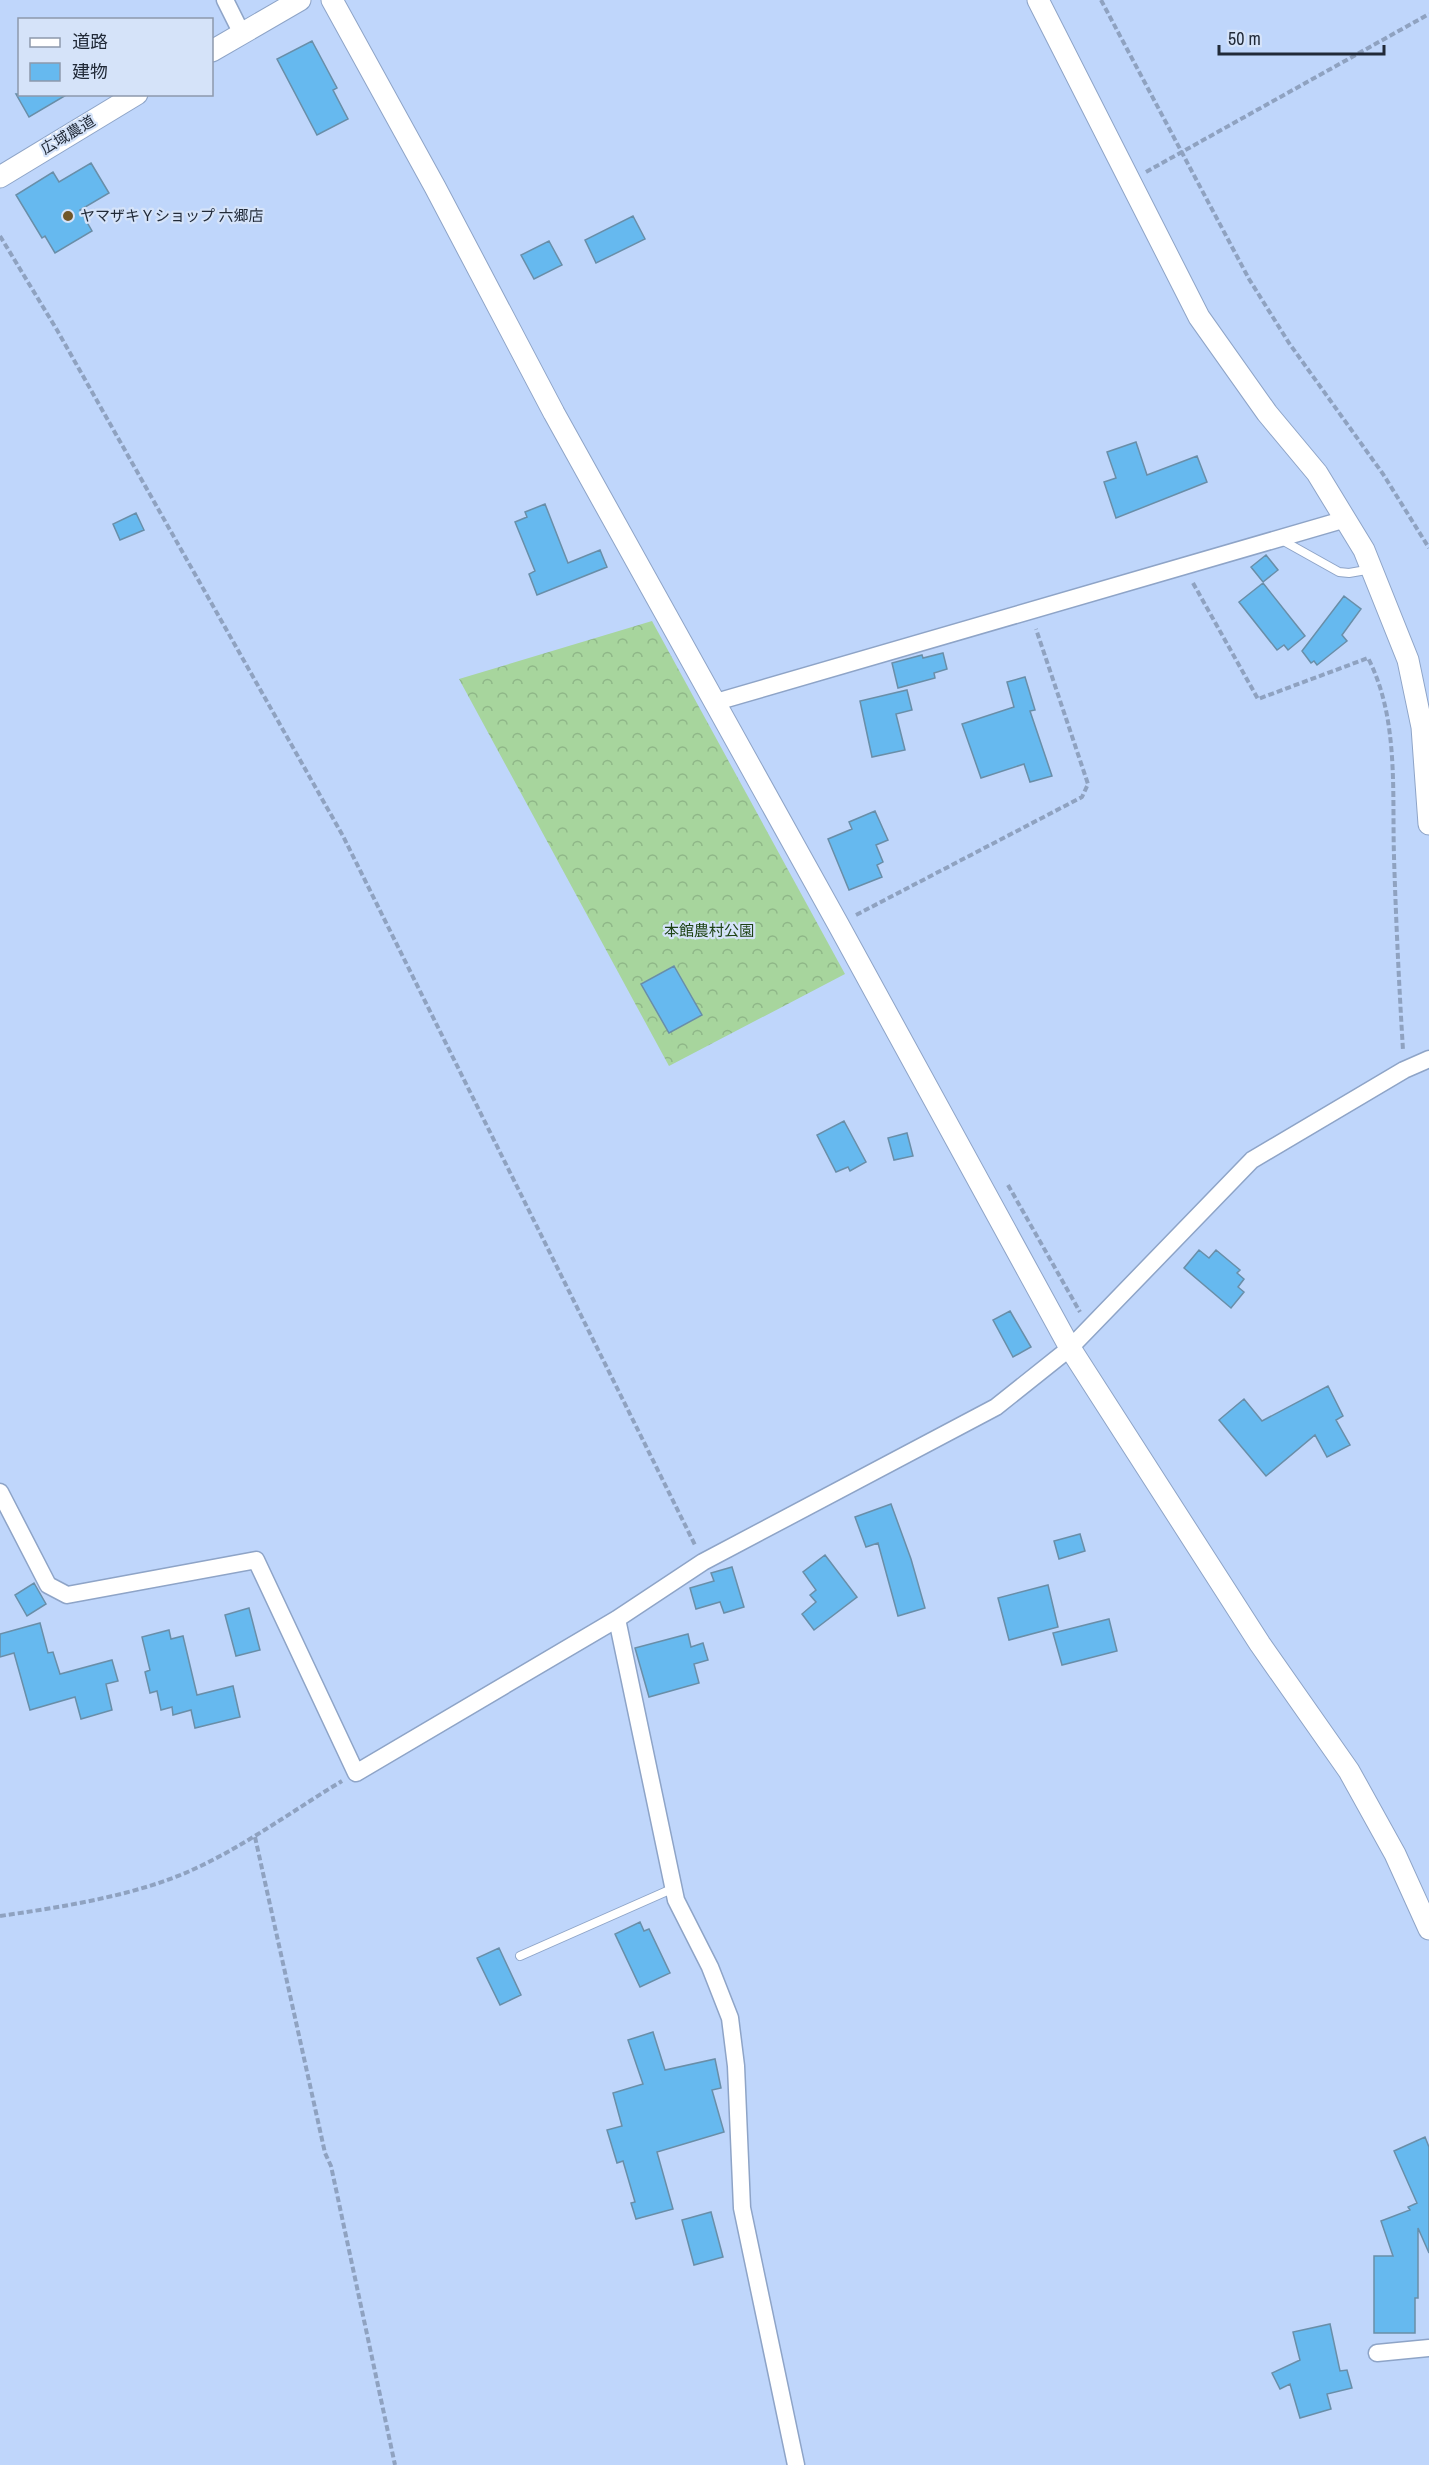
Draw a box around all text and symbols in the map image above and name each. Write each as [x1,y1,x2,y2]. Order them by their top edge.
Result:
legend [18,18,213,96]
scale bar [1219,18,1384,56]
text: 50 m [1228,26,1261,51]
text: 道路 [72,29,108,54]
text: 建物 [72,59,108,84]
street label: 広域農道 [37,110,99,159]
place label: ヤマザキＹショップ 六郷店 [80,205,263,226]
marker: ヤマザキＹショップ 六郷店 [61,209,75,223]
park label: 本館農村公園 [664,920,754,941]

